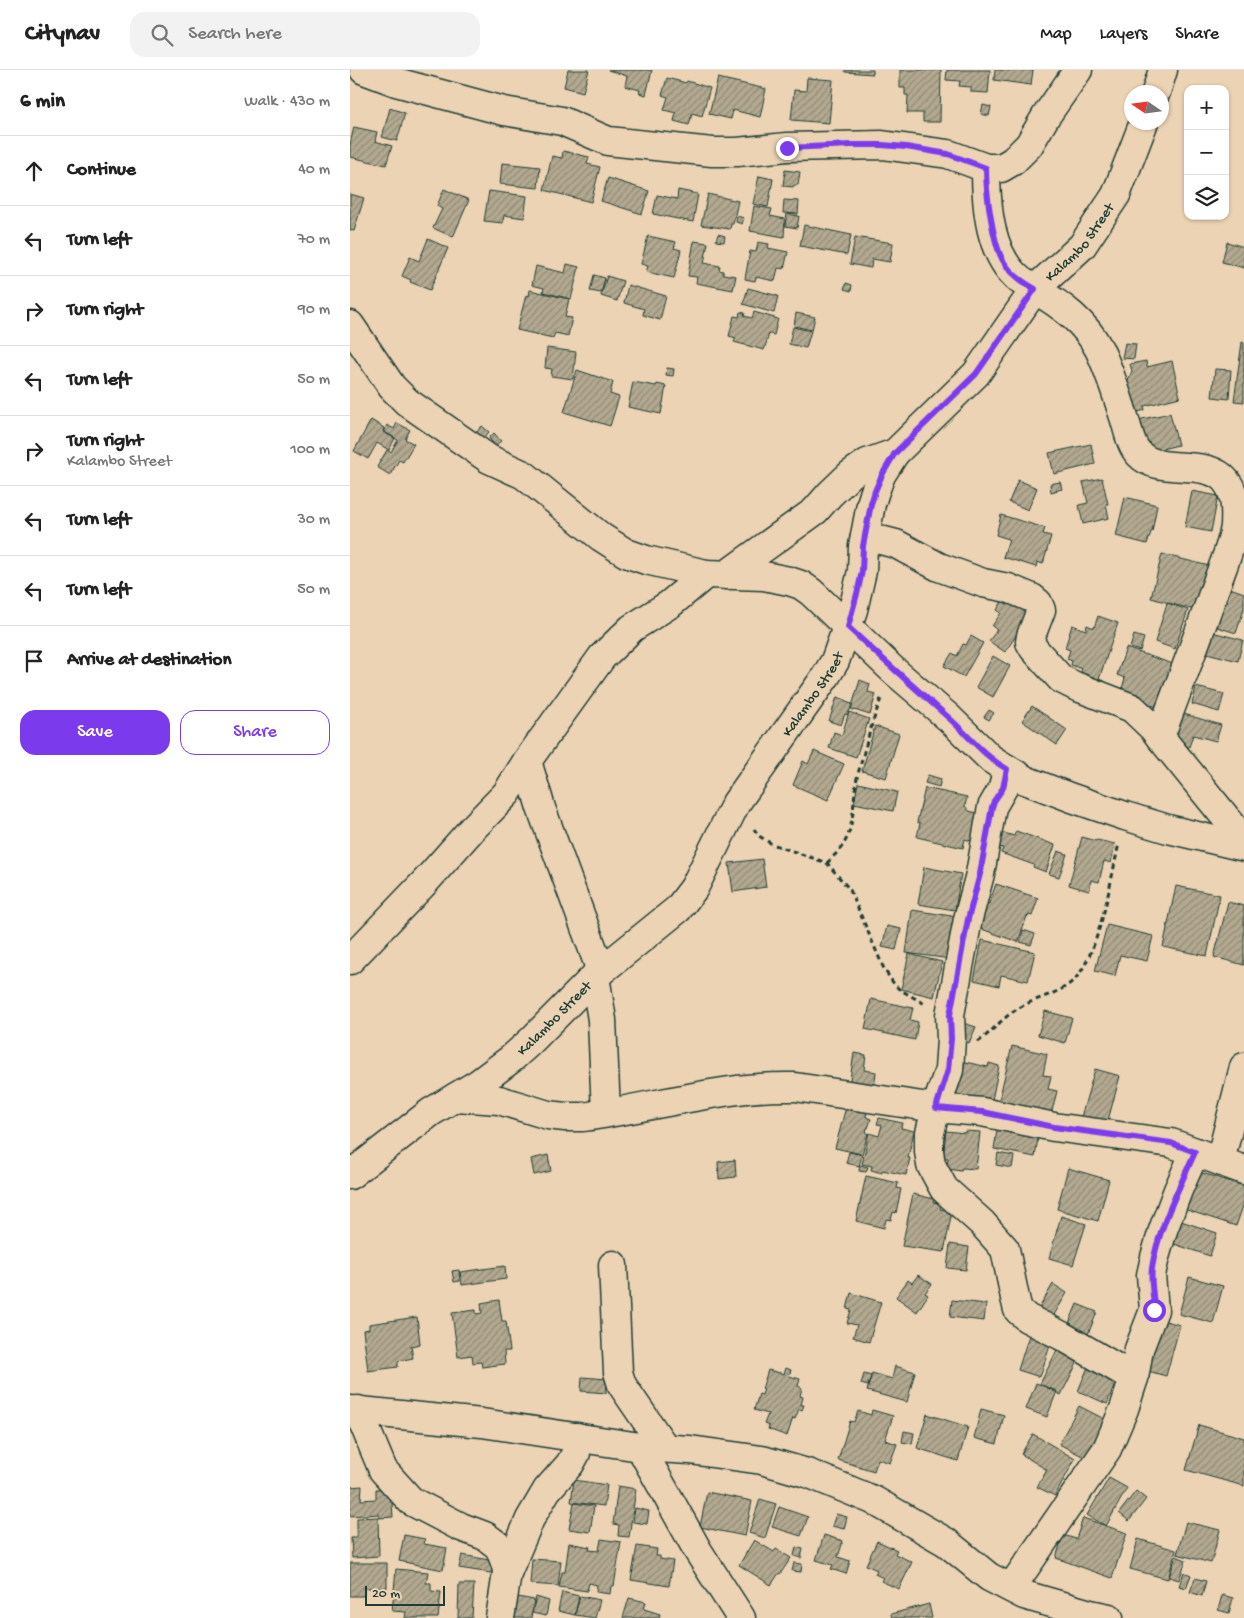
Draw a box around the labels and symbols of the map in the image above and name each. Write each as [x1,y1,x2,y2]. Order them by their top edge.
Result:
north arrow [1124,85,1169,130]
route end [776,137,799,160]
street label: Kalambo Street [1042,199,1120,286]
street label: Kalambo Street [779,648,849,741]
street label: Kalambo Street [514,977,597,1060]
route start [1143,1299,1166,1322]
scale bar [365,1583,445,1606]

